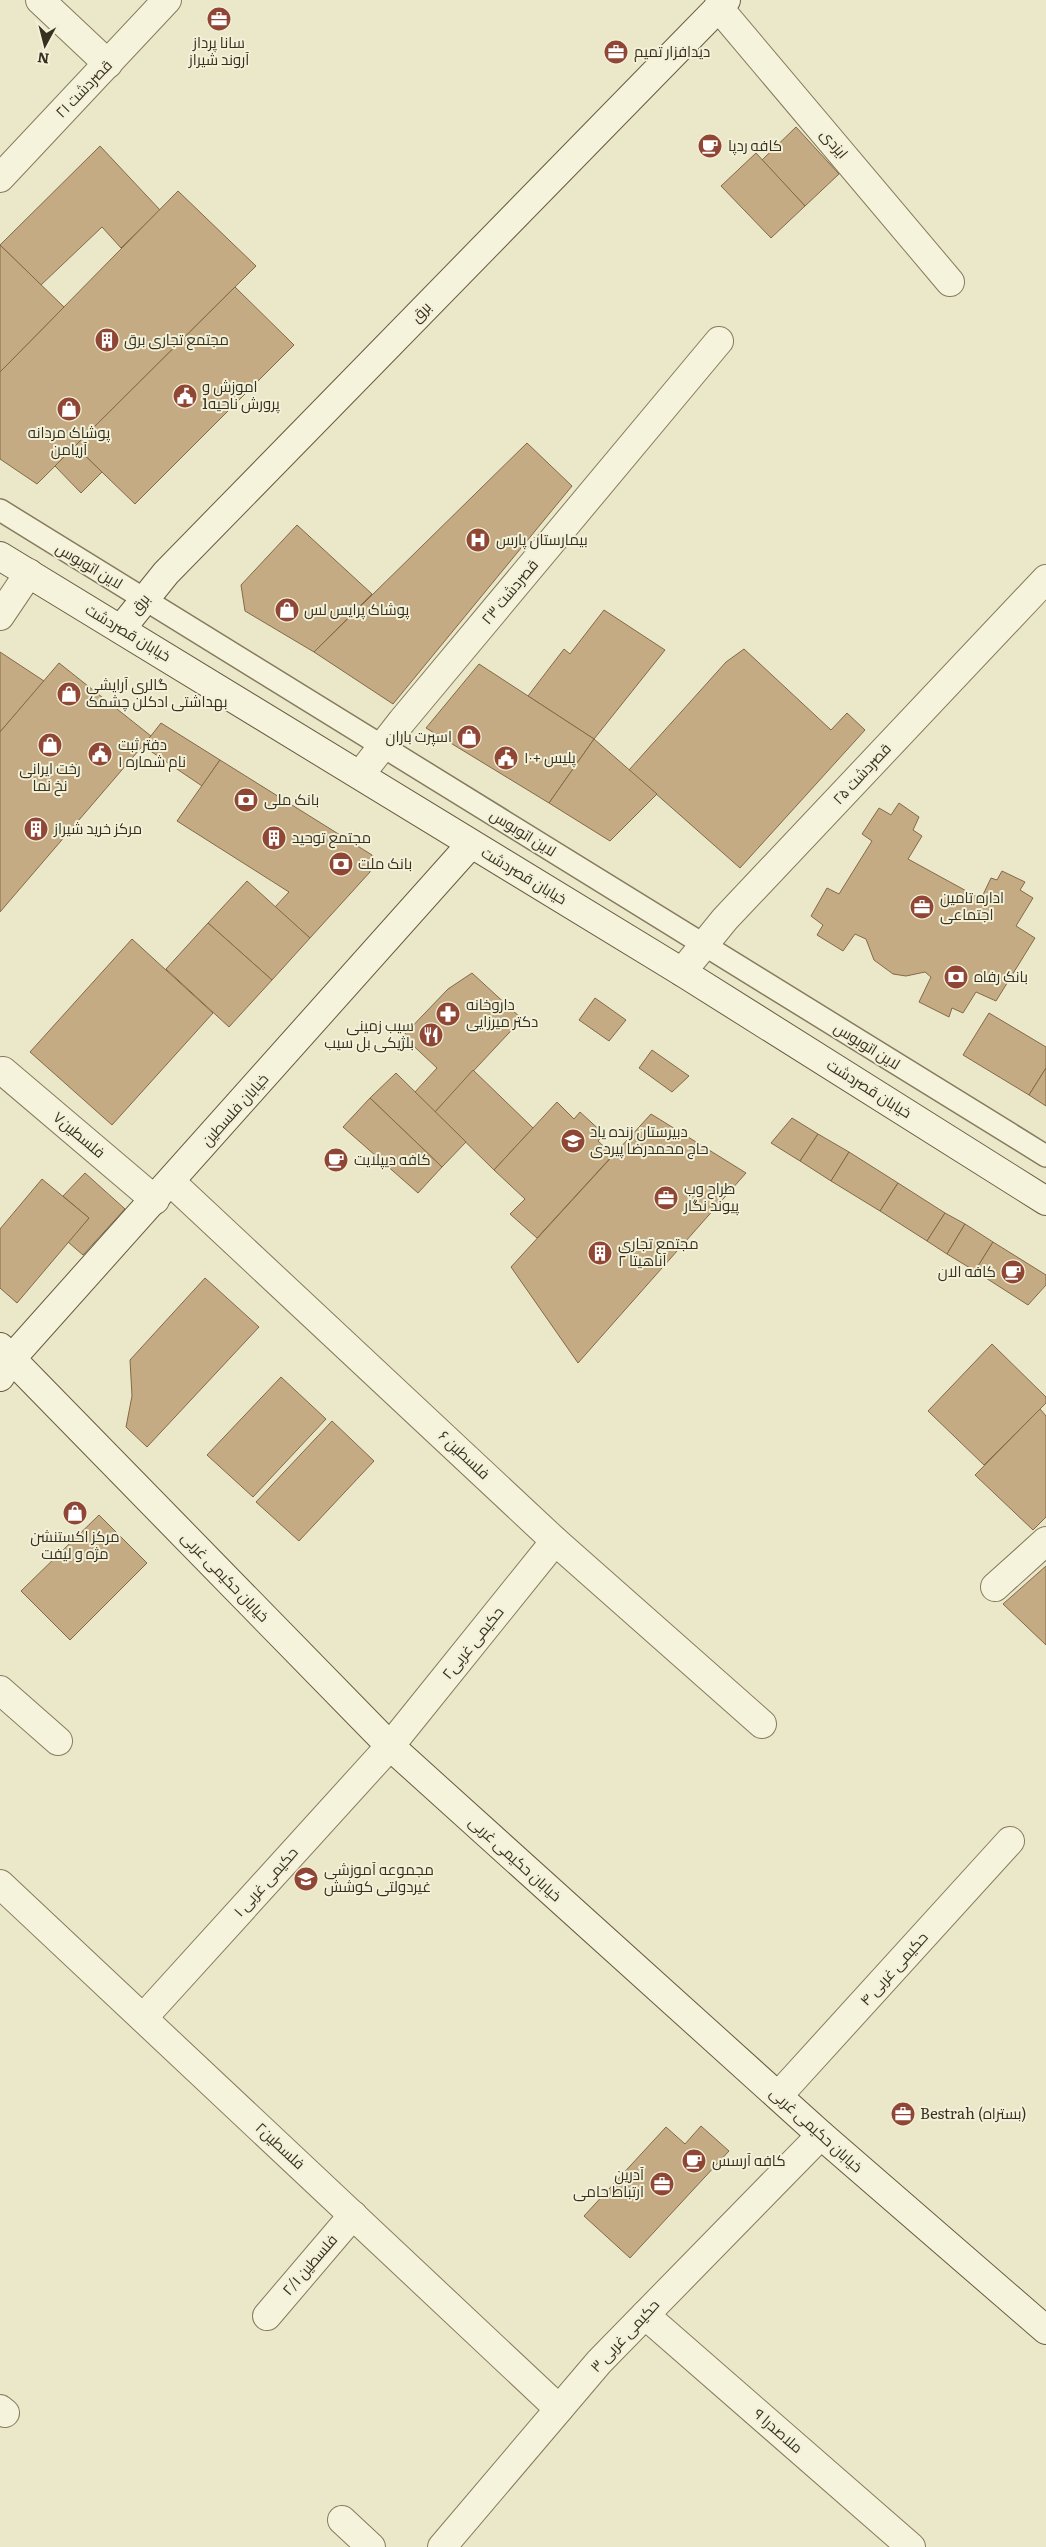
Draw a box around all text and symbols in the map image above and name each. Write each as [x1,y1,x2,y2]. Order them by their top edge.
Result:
office icon: سانا پرداز آروند شیراز [206,6,232,32]
north arrow [20,20,70,70]
place label: سانا پرداز آروند شیراز [188,30,249,70]
office icon: دیدافزار تمیم [603,39,629,65]
place label: دیدافزار تمیم [634,39,710,62]
text: N [36,48,50,70]
street label: قصردشت ۲۱ [49,54,117,122]
street label: ایزدی [816,123,855,163]
cafe icon: کافه ردپا [697,133,723,159]
place label: کافه ردپا [728,133,782,156]
street label: برق [404,295,436,327]
building icon: مجتمع تجاری برق [94,327,120,353]
place label: مجتمع تجاری برق [124,327,229,351]
place label: اموزش و پرورش ناحیه1 [202,374,280,414]
public building icon: اموزش و پرورش ناحیه1 [172,383,198,409]
shop icon: پوشاک مردانه آریامن [56,396,82,422]
place label: پوشاک مردانه آریامن [28,420,110,460]
hospital icon: بیمارستان پارس [465,527,491,553]
place label: بیمارستان پارس [496,527,588,550]
street label: لاین اتوبوس [52,536,128,594]
street label: قصردشت ۲۳ [475,553,543,629]
street label: برق [123,587,155,619]
street label: خیابان قصردشت [82,597,176,666]
shop icon: پوشاک پرایس لس [274,597,300,623]
place label: پوشاک پرایس لس [304,597,409,620]
place label: گالری آرایشی بهداشتی ادکلن چشمک [86,672,227,712]
shop icon: گالری آرایشی بهداشتی ادکلن چشمک [56,681,82,707]
place label: اسپرت باران [385,724,452,747]
shop icon: اسپرت باران [456,724,482,750]
shop icon: رخت ایرانی نخ نما [37,732,63,758]
place label: دفتر ثبت نام شماره ١ [118,732,186,772]
street label: قصردشت ۲۵ [826,737,896,809]
public building icon: دفتر ثبت نام شماره ١ [87,741,113,767]
public building icon: پلیس +۱۰ [493,745,519,771]
place label: پلیس +۱۰ [524,745,576,768]
place label: رخت ایرانی نخ نما [19,756,81,797]
bank icon: بانک ملی [233,787,259,813]
place label: بانک ملی [264,787,319,810]
street label: لاین اتوبوس [486,802,562,861]
building icon: مرکز خرید شیراز [23,816,49,842]
place label: مرکز خرید شیراز [53,816,142,839]
building icon: مجتمع توحید [261,825,287,851]
place label: مجتمع توحید [292,825,371,849]
street label: خیابان قصردشت [478,840,572,909]
bank icon: بانک ملت [328,851,354,877]
place label: بانک ملت [358,851,412,874]
place label: اداره تامین اجتماعی [940,885,1004,925]
office icon: اداره تامین اجتماعی [909,894,935,920]
bank icon: بانک رفاه [943,964,969,990]
place label: بانک رفاه [974,964,1028,987]
place label: داروخانه دکتر میرزایی [466,992,538,1032]
pharmacy icon: داروخانه دکتر میرزایی [435,1001,461,1027]
place label: سیب زمینی بلژیکی بل سیب [324,1013,414,1053]
street label: لاین اتوبوس [830,1015,906,1074]
restaurant icon: سیب زمینی بلژیکی بل سیب [418,1022,444,1048]
street label: خیابان قصردشت [823,1052,917,1123]
street label: خیابان فلسطین [195,1067,273,1151]
street label: ۷فلسطین [49,1105,111,1163]
place label: دبیرستان زنده یاد حاج محمدرضا پیردی [590,1119,709,1160]
school or university icon: دبیرستان زنده یاد حاج محمدرضا پیردی [560,1128,586,1154]
cafe icon: کافه دیپلایت [323,1147,349,1173]
place label: کافه دیپلایت [354,1147,431,1170]
place label: طراح وب پیوند نگار [683,1176,739,1216]
office icon: طراح وب پیوند نگار [653,1185,679,1211]
place label: مجتمع تجاری آناهیتا ۲ [618,1231,699,1271]
building icon: مجتمع تجاری آناهیتا ۲ [587,1240,613,1266]
place label: کافه الان [938,1259,996,1282]
cafe icon: کافه الان [1000,1259,1026,1285]
street label: فلسطین ۶ [434,1424,496,1484]
shop icon: مرکز اکستنشن مژه و لیفت [62,1500,88,1526]
place label: مرکز اکستنشن مژه و لیفت [30,1524,120,1564]
street label: خیابان حکیمی غربی [177,1525,275,1626]
street label: حکیمی غربی۲ [435,1601,508,1683]
street label: خیابان حکیمی غربی [464,1810,568,1906]
street label: حکیمی غربی ۱ [227,1841,303,1921]
place label: مجموعه آموزشی غیردولتی کوشش [324,1857,434,1897]
school or university icon: مجموعه آموزشی غیردولتی کوشش [293,1866,319,1892]
street label: حکیمی غربی ۴ [853,1926,932,2010]
street label: خیابان حکیمی غربی [765,2081,869,2177]
office icon: Bestrah (بستراه) [890,2101,916,2127]
place label: Bestrah (بستراه) [920,2101,1027,2124]
street label: فلسطین۲ [251,2116,311,2174]
cafe icon: کافه آرسس [681,2148,707,2174]
place label: کافه آرسس [712,2148,786,2171]
place label: آدرین ارتباط حامی [573,2162,644,2202]
office icon: آدرین ارتباط حامی [649,2171,675,2197]
street label: فلسطین ۲/۱ [276,2228,342,2300]
street label: حکیمی غربی ۳ [584,2293,664,2377]
street label: ملاصدرا ۹ [749,2402,809,2458]

